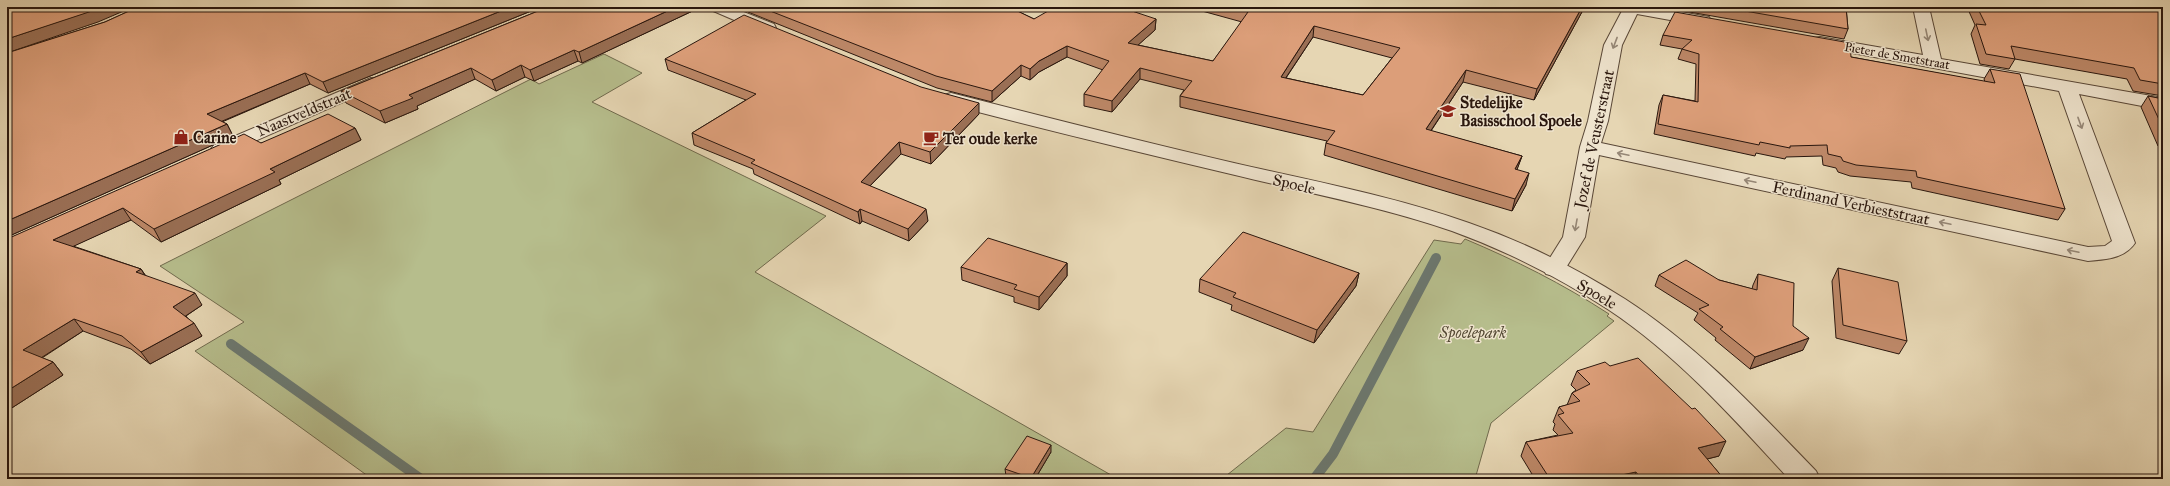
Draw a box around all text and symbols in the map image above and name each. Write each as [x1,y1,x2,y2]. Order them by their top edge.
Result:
one-way arrow [1923,28,1931,41]
one-way arrow [1610,37,1618,49]
street label: Pieter de Smetstraat [1843,39,1951,73]
street label: Jozef de Veusterstraat [1570,68,1619,212]
street label: Naastveldstraat [254,83,355,141]
place label: Stedelijke Basisschool Spoele [1460,93,1582,131]
school or university icon: Stedelijke Basisschool Spoele [1439,102,1457,120]
one-way arrow [2077,117,2085,129]
shop icon: Carine [172,128,190,146]
place label: Carine [193,128,237,147]
cafe icon: Ter oude kerke [922,129,940,147]
place label: Ter oude kerke [942,129,1038,148]
one-way arrow [1617,149,1630,157]
street label: Spoele [1271,170,1317,198]
one-way arrow [1744,177,1757,185]
street label: Ferdinand Verbieststraat [1771,177,1932,229]
one-way arrow [1572,218,1580,231]
one-way arrow [1939,219,1952,227]
one-way arrow [2066,247,2079,255]
street label: Spoele [1574,275,1621,313]
park label: Spoelepark [1439,323,1506,343]

